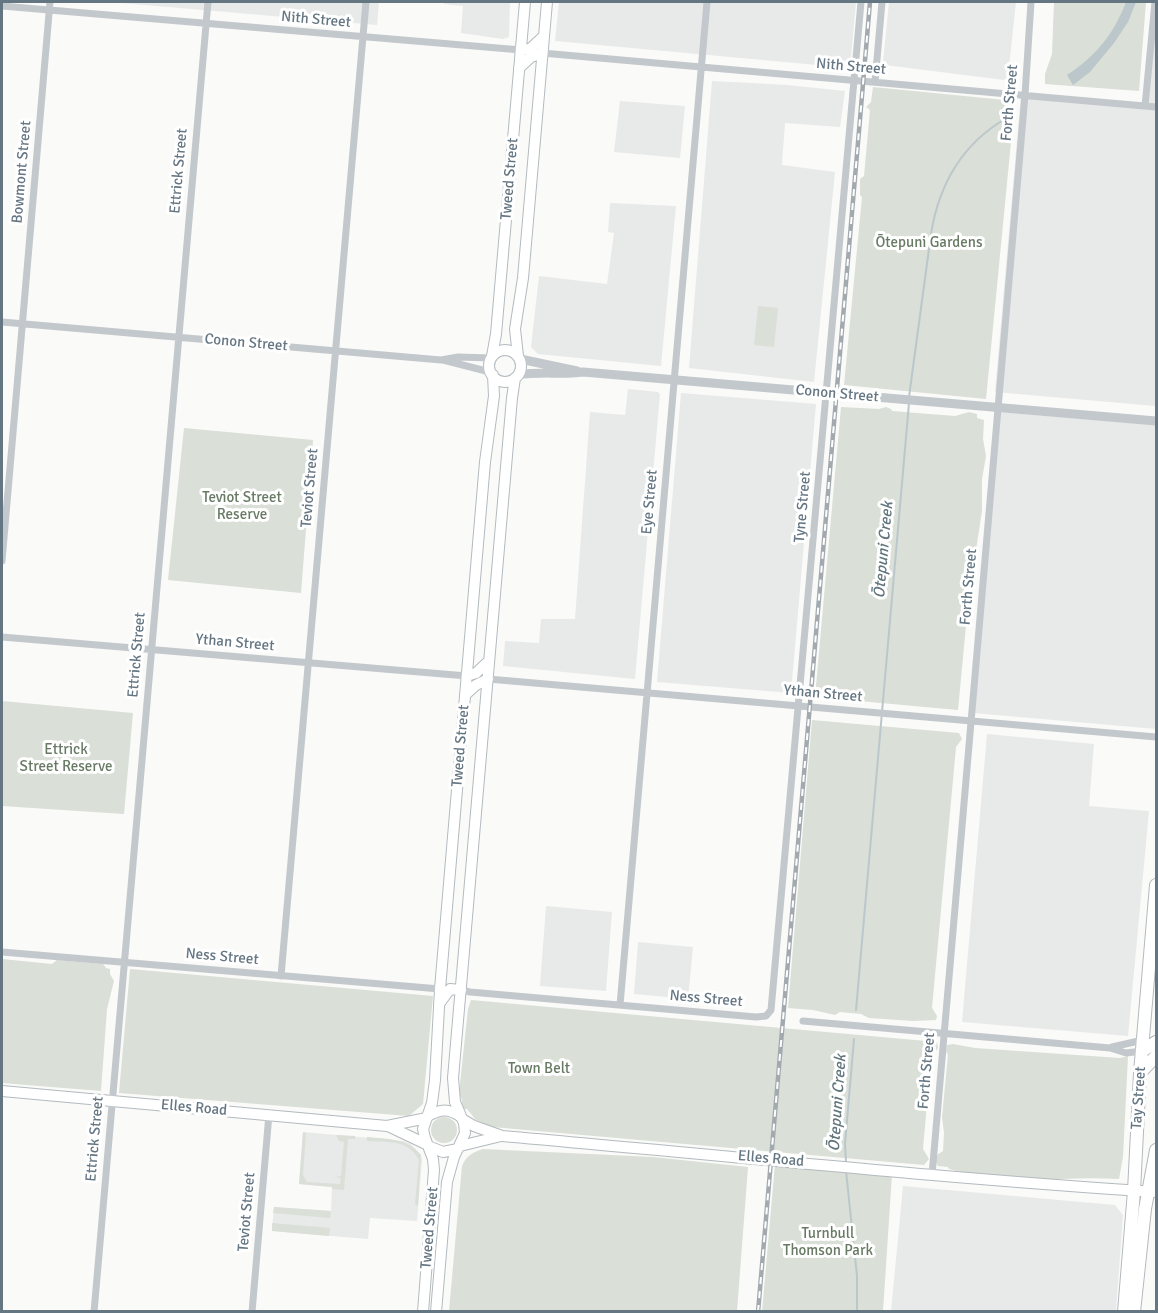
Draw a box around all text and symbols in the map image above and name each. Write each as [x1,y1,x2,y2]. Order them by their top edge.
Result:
street label: Nith Street [280,8,352,32]
street label: Nith Street [815,55,887,79]
street label: Forth Street [998,64,1022,142]
street label: Bowmont Street [9,120,35,224]
street label: Ettrick Street [166,128,192,214]
street label: Tweed Street [497,137,523,221]
park label: Ōtepuni Gardens [875,234,983,252]
street label: Conon Street [204,330,288,356]
street label: Conon Street [795,381,879,407]
street label: Teviot Street [298,448,322,528]
street label: Eye Street [638,469,662,535]
street label: Tyne Street [791,471,815,543]
park label: Teviot Street Reserve [202,489,282,524]
water label: Ōtepuni Creek [870,501,898,599]
street label: Forth Street [957,548,981,626]
street label: Ettrick Street [124,612,150,698]
street label: Ythan Street [195,631,275,655]
street label: Ythan Street [783,682,863,706]
street label: Tweed Street [448,704,474,788]
park label: Ettrick Street Reserve [20,741,112,776]
street label: Ness Street [185,945,259,969]
street label: Ness Street [669,987,743,1011]
street label: Forth Street [915,1032,939,1110]
water label: Ōtepuni Creek [825,1054,851,1152]
park label: Town Belt [508,1060,570,1078]
street label: Tay Street [1128,1066,1150,1130]
street label: Ettrick Street [82,1096,108,1182]
street label: Elles Road [160,1096,228,1120]
street label: Elles Road [737,1147,805,1171]
street label: Teviot Street [235,1172,259,1252]
street label: Tweed Street [417,1186,443,1270]
park label: Turnbull Thomson Park [783,1225,873,1260]

